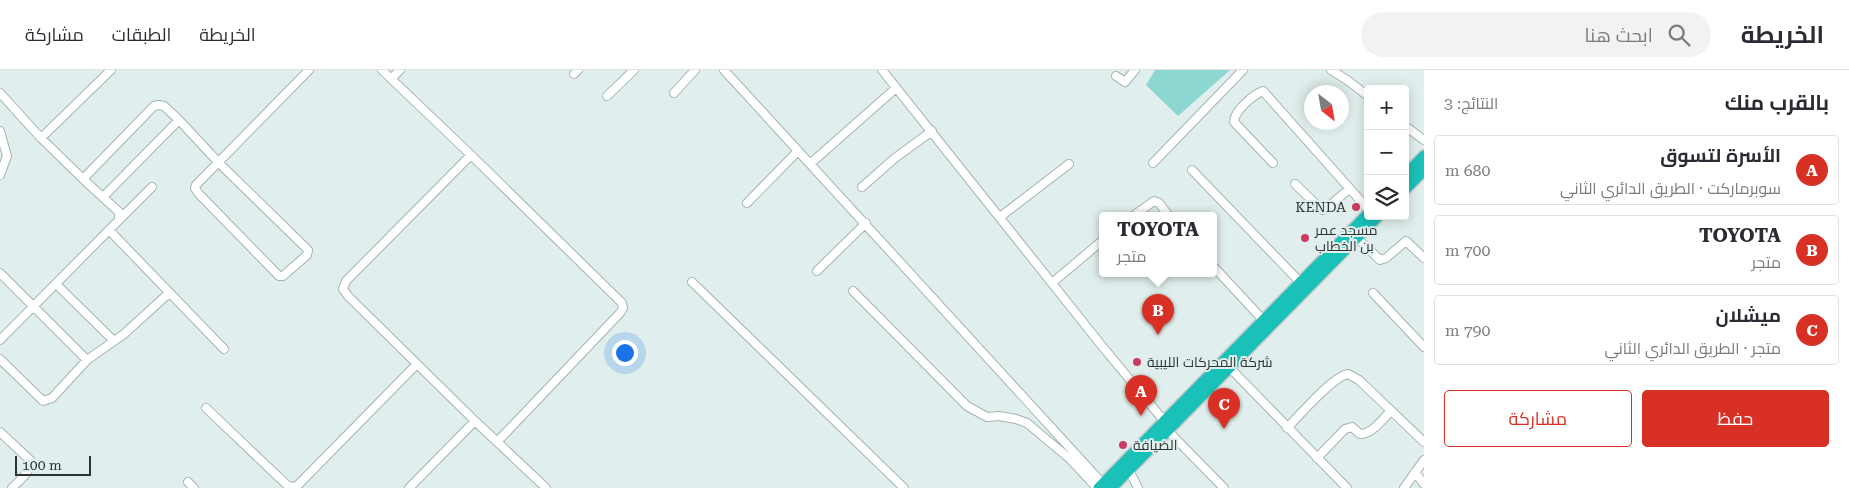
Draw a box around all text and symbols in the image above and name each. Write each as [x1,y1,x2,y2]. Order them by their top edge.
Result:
search box [1361,12,1711,57]
icon: search [1665,21,1693,49]
text: الخريطة [1741,21,1824,49]
text: مشاركة [25,24,84,45]
text: الطبقات [112,24,171,45]
text: الخريطة [199,24,256,45]
text: ابحث هنا [1585,24,1653,47]
north arrow [1304,85,1349,130]
map controls [1364,85,1409,220]
button: + [1364,85,1409,130]
text: بالقرب منك [1725,91,1829,115]
text: النتائج: 3 [1444,94,1498,113]
button: − [1364,130,1409,175]
text: الأسرة لتسوق [1660,144,1781,167]
text: 680 m [1445,161,1491,180]
text: A [1806,161,1818,180]
button: layers [1364,175,1409,220]
text: سوبرماركت · الطريق الدائري الثاني [1560,179,1781,198]
place label: KENDA [1295,199,1346,215]
marker: KENDA [1350,201,1362,213]
popup [1099,212,1217,277]
text: TOYOTA [1117,218,1199,241]
place label: مسجد عمر بن الخطاب [1314,222,1377,254]
text: TOYOTA [1699,224,1781,247]
marker: مسجد عمر بن الخطاب [1299,232,1311,244]
text: 700 m [1445,241,1491,260]
text: B [1806,241,1818,260]
text: متجر [1117,247,1146,266]
text: متجر [1752,253,1781,272]
pin: B [1142,294,1174,335]
text: ميشلان [1716,304,1781,327]
text: 790 m [1445,321,1491,340]
text: C [1806,321,1818,340]
text: متجر · الطريق الدائري الثاني [1604,339,1781,358]
your location [612,340,638,366]
place label: شركة المحركات الليبية [1147,354,1272,370]
marker: شركة المحركات الليبية [1131,356,1143,368]
pin: A [1125,375,1157,416]
pin: C [1208,388,1240,429]
button: مشاركة [1444,390,1632,447]
button: حفظ [1642,390,1829,447]
place label: الضيافة [1133,437,1177,453]
marker: الضيافة [1117,439,1129,451]
scale bar [15,453,91,476]
text: 100 m [22,457,62,473]

